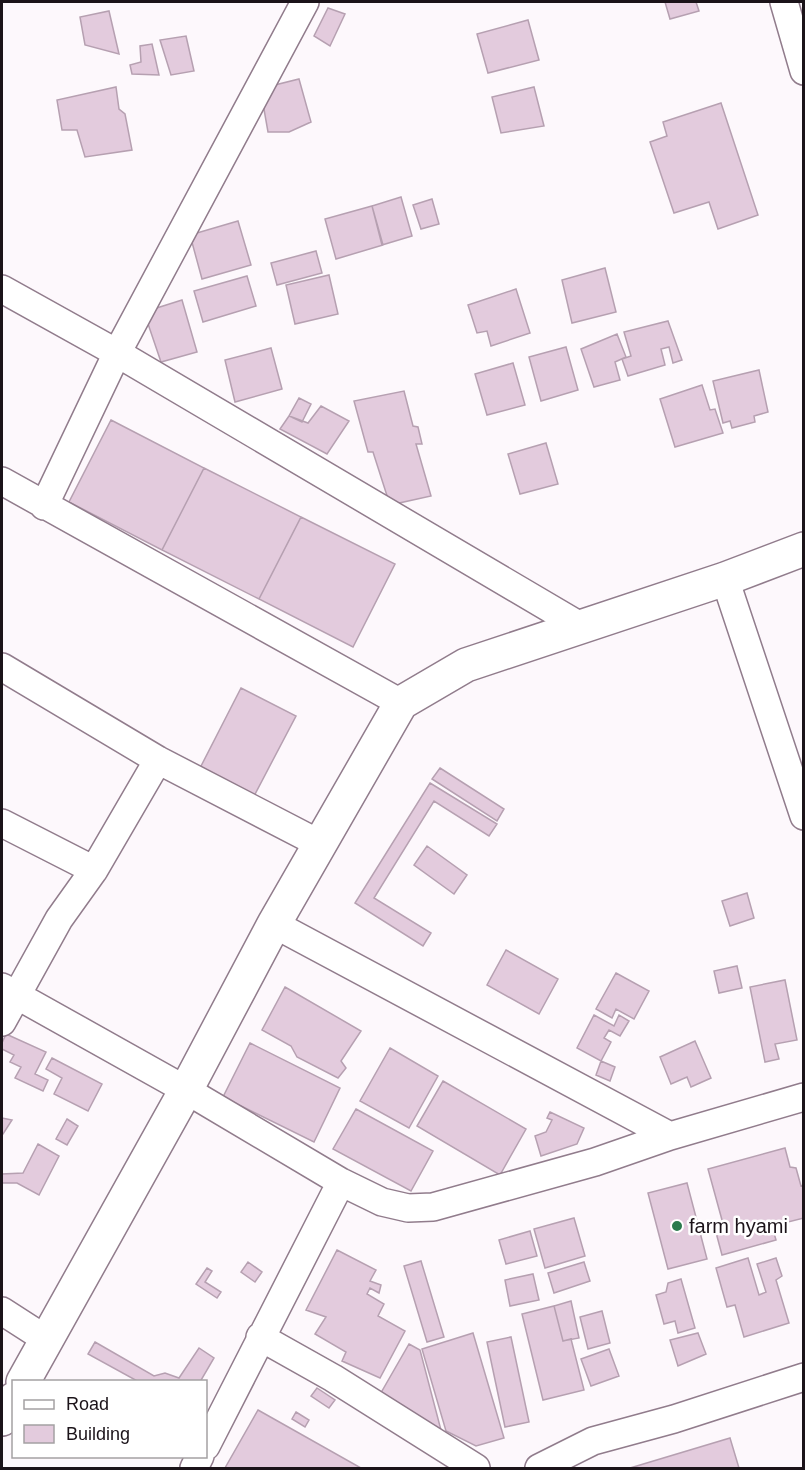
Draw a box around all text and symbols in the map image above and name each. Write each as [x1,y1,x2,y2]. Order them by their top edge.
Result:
place label: farm hyami [689,1215,788,1237]
marker: farm hyami [670,1219,684,1233]
legend [12,1380,207,1458]
text: Road [66,1394,109,1414]
text: Building [66,1424,130,1444]

